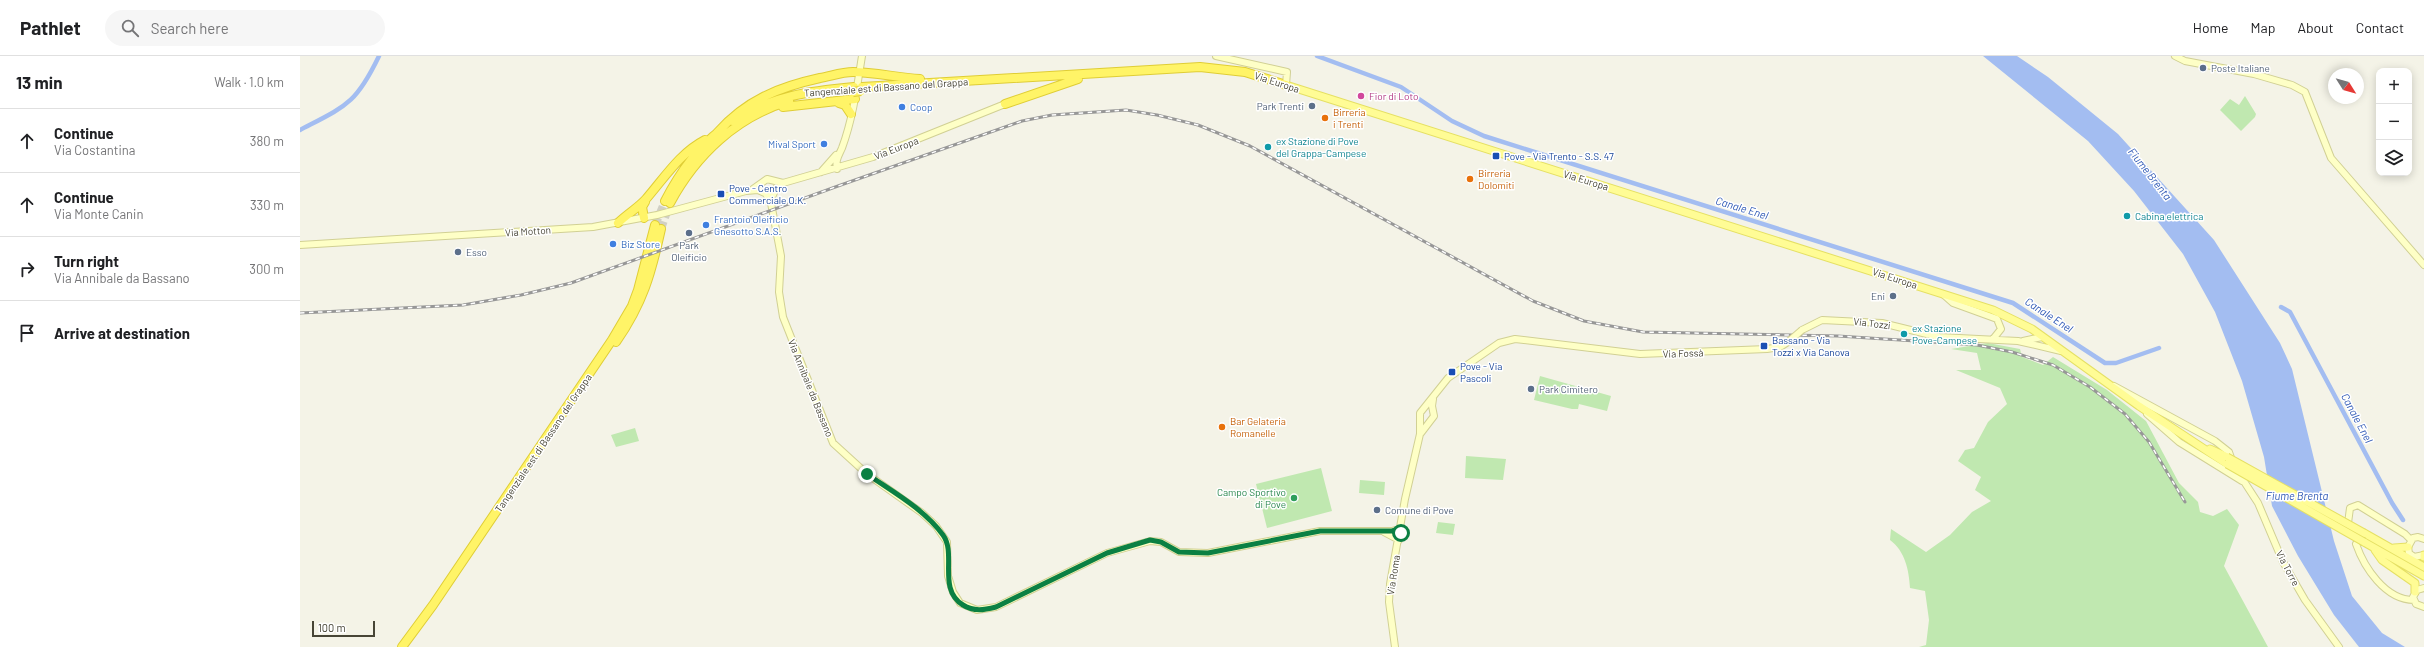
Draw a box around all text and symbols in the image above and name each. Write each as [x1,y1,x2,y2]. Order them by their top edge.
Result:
search box [105,10,385,46]
text: Pathlet [20,16,81,39]
icon: search [119,17,141,39]
text: Search here [151,19,229,37]
text: Home [2193,19,2229,36]
text: Map [2251,19,2275,36]
text: About [2297,19,2334,36]
text: Contact [2356,19,2404,36]
place label: Poste Italiane [2211,62,2270,74]
marker: Poste Italiane [2198,63,2208,73]
north arrow [2328,68,2364,104]
map controls [2376,68,2412,176]
button: + [2376,68,2412,104]
street label: Via Europa [1253,69,1301,95]
text: 13 min [16,72,62,92]
text: Walk · 1.0 km [214,74,284,90]
street label: Tangenziale est di Bassano del Grappa [804,75,968,99]
place label: Fior di Loto [1369,90,1418,102]
marker: Fior di Loto [1356,91,1366,101]
place label: Park Trenti [1257,100,1304,112]
place label: Coop [910,101,932,113]
marker: Park Trenti [1307,101,1317,111]
marker: Coop [897,102,907,112]
button: − [2376,104,2412,140]
place label: Birreria i Trenti [1333,106,1366,130]
marker: Birreria i Trenti [1320,113,1330,123]
text: Continue [54,124,114,142]
icon: ahead [16,130,38,152]
text: 380 m [250,133,284,149]
street label: Via Europa [872,134,920,162]
place label: ex Stazione di Pove del Grappa-Campese [1276,135,1366,159]
place label: Mival Sport [768,138,816,150]
marker: Mival Sport [819,139,829,149]
button: layers [2376,140,2412,176]
text: Via Costantina [54,142,136,158]
marker: ex Stazione di Pove del Grappa-Campese [1263,142,1273,152]
water label: Fiume Brenta [2126,145,2175,203]
place label: Pove - Via Trento - S.S. 47 [1504,150,1614,162]
marker: Pove - Via Trento - S.S. 47 [1491,151,1501,161]
place label: Birreria Dolomiti [1478,167,1514,191]
street label: Via Europa [1562,167,1610,193]
marker: Birreria Dolomiti [1465,174,1475,184]
place label: Pove - Centro Commerciale O.K. [729,182,806,206]
text: Continue [54,188,114,206]
marker: Pove - Centro Commerciale O.K. [716,189,726,199]
water label: Canale Enel [1714,193,1771,222]
icon: ahead [16,194,38,216]
text: 330 m [250,197,284,213]
text: Via Monte Canin [54,206,143,222]
place label: Cabina elettrica [2135,210,2203,222]
marker: Cabina elettrica [2122,211,2132,221]
place label: Frantoio Oleificio Gnesotto S.A.S. [714,213,788,237]
marker: Frantoio Oleificio Gnesotto S.A.S. [701,220,711,230]
street label: Via Motton [505,223,551,239]
marker: Park Oleificio [684,228,694,238]
place label: Biz Store [621,238,660,250]
marker: Biz Store [608,239,618,249]
place label: Park Oleificio [671,239,707,263]
place label: Esso [466,246,487,258]
marker: Esso [453,247,463,257]
text: Turn right [54,252,119,270]
icon: right [16,258,38,280]
text: 300 m [249,261,284,277]
street label: Via Europa [1871,265,1919,291]
text: Via Annibale da Bassano [54,270,190,286]
place label: Eni [1871,290,1885,302]
marker: Eni [1888,291,1898,301]
water label: Canale Enel [2023,294,2076,335]
street label: Via Tozzi [1853,315,1891,331]
icon: arrive [16,322,38,344]
place label: ex Stazione Pove-Campese [1912,322,1977,346]
text: Arrive at destination [54,324,190,342]
marker: ex Stazione Pove-Campese [1899,329,1909,339]
place label: Bassano - Via Tozzi x Via Canova [1772,334,1850,358]
street label: Via Annibale da Bassano [786,337,836,439]
marker: Bassano - Via Tozzi x Via Canova [1759,341,1769,351]
street label: Via Fossà [1662,346,1704,360]
place label: Pove - Via Pascoli [1460,360,1502,384]
marker: Pove - Via Pascoli [1447,367,1457,377]
street label: Tangenziale est di Bassano del Grappa [492,372,594,514]
place label: Park Cimitero [1539,383,1598,395]
marker: Park Cimitero [1526,384,1536,394]
water label: Canale Enel [2339,391,2376,445]
place label: Bar Gelateria Romanelle [1230,415,1286,439]
marker: Bar Gelateria Romanelle [1217,422,1227,432]
route end [858,465,876,483]
place label: Campo Sportivo di Pove [1217,486,1286,510]
water label: Fiume Brenta [2266,489,2329,502]
marker: Campo Sportivo di Pove [1289,493,1299,503]
place label: Comune di Pove [1385,504,1454,516]
marker: Comune di Pove [1372,505,1382,515]
route start [1392,524,1410,542]
street label: Via Torre [2274,548,2302,588]
street label: Via Roma [1384,554,1402,596]
scale bar [312,619,375,638]
text: 100 m [318,621,346,634]

